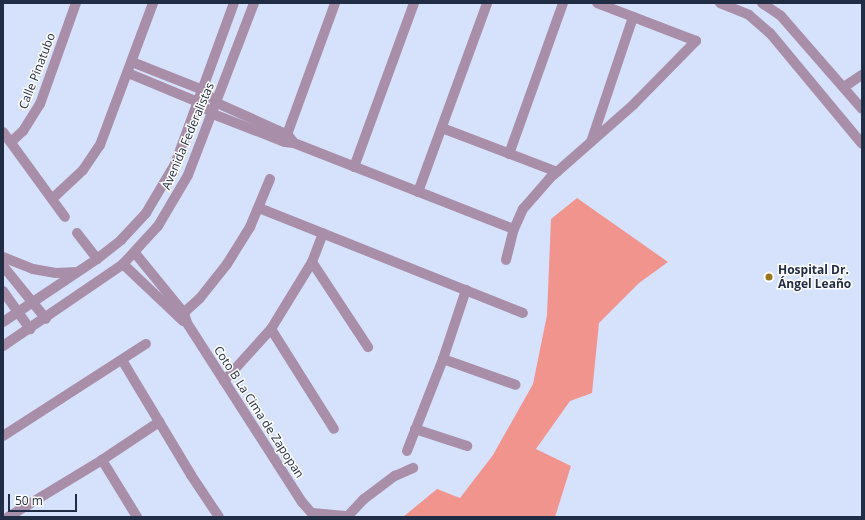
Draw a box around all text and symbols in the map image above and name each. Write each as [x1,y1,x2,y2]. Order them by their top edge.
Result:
street label: Calle Pinatubo [16,31,58,111]
street label: Avenida Federalistas [159,80,217,192]
place label: Hospital Dr. Ángel Leaño [778,263,851,291]
marker: Hospital Dr. Ángel Leaño [763,271,775,283]
street label: Coto B La Cima de Zapopan [211,343,307,481]
scale bar [10,486,79,512]
text: 50 m [15,492,43,509]

